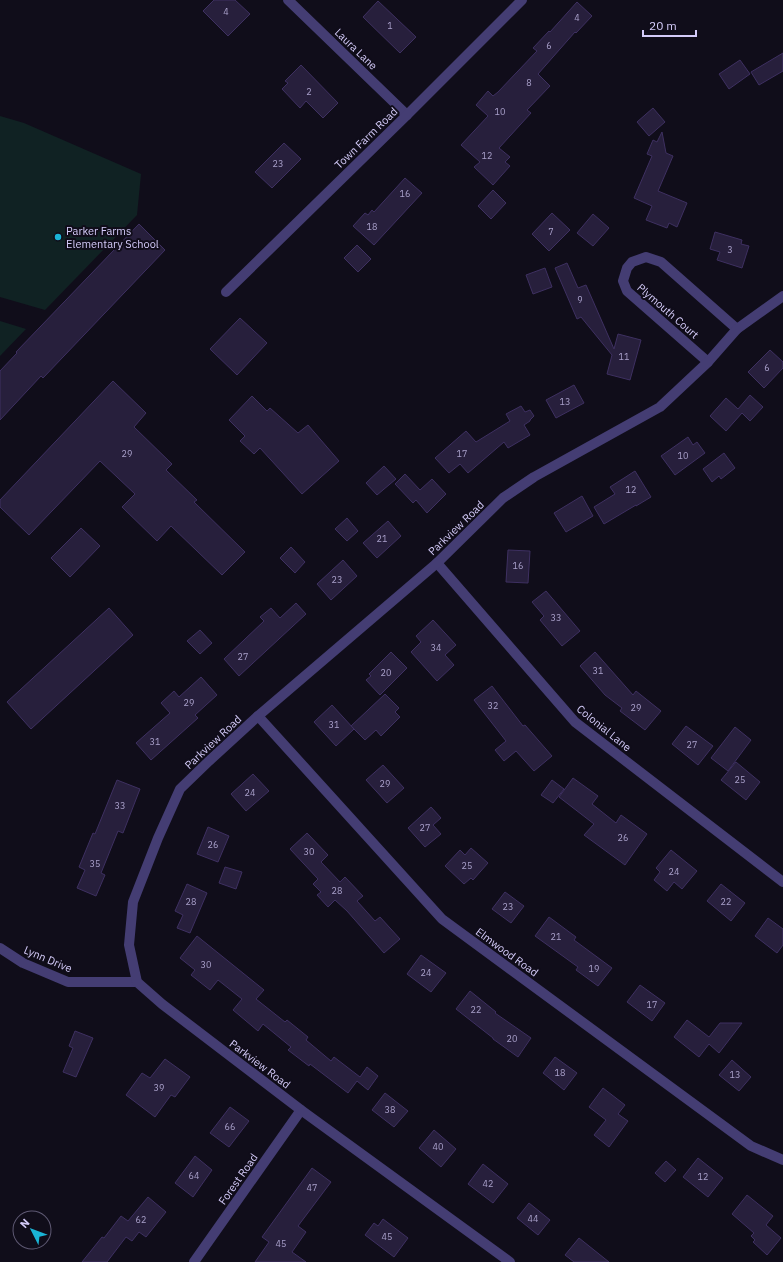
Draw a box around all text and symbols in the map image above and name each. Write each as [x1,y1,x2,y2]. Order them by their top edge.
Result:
house number: 4 [223,6,229,17]
house number: 4 [574,12,580,23]
scale bar [643,12,696,38]
text: 20 m [649,18,677,33]
house number: 1 [387,20,393,31]
street label: Laura Lane [332,25,380,73]
house number: 6 [546,40,552,51]
house number: 8 [526,77,532,88]
house number: 2 [306,86,312,97]
street label: Town Farm Road [332,104,400,172]
house number: 10 [495,106,505,117]
house number: 12 [482,150,492,161]
house number: 23 [273,158,283,169]
house number: 16 [400,188,410,199]
house number: 18 [367,221,377,232]
place label: Parker Farms Elementary School [66,224,159,251]
house number: 7 [548,226,554,237]
marker: Parker Farms Elementary School [53,232,63,242]
house number: 3 [727,244,733,255]
street label: Plymouth Court [634,280,702,342]
house number: 9 [577,294,583,305]
house number: 11 [619,351,629,362]
house number: 6 [764,362,770,373]
house number: 13 [560,396,570,407]
house number: 29 [122,448,132,459]
house number: 17 [457,448,467,459]
house number: 10 [678,450,688,461]
house number: 12 [626,484,636,495]
street label: Parkview Road [425,498,487,558]
house number: 21 [377,533,387,544]
house number: 16 [513,560,523,571]
house number: 23 [332,574,342,585]
house number: 33 [551,612,561,623]
house number: 34 [431,642,441,653]
house number: 27 [238,651,248,662]
house number: 31 [593,665,603,676]
house number: 20 [381,667,391,678]
house number: 29 [184,697,194,708]
house number: 32 [488,700,498,711]
street label: Colonial Lane [574,702,634,754]
house number: 29 [631,702,641,713]
street label: Parkview Road [182,712,244,772]
house number: 31 [329,719,339,730]
house number: 31 [150,736,160,747]
house number: 27 [687,739,697,750]
house number: 25 [735,774,745,785]
house number: 29 [380,778,390,789]
house number: 24 [245,787,255,798]
house number: 33 [115,800,125,811]
house number: 27 [420,822,430,833]
house number: 26 [618,832,628,843]
house number: 26 [208,839,218,850]
house number: 30 [304,846,314,857]
house number: 35 [90,858,100,869]
house number: 25 [462,860,472,871]
house number: 24 [669,866,679,877]
house number: 28 [332,885,342,896]
house number: 28 [186,896,196,907]
house number: 22 [721,896,731,907]
house number: 23 [503,901,513,912]
street label: Elmwood Road [473,925,541,979]
house number: 21 [551,931,561,942]
street label: Lynn Drive [22,943,74,975]
house number: 30 [201,959,211,970]
house number: 19 [589,963,599,974]
house number: 24 [421,967,431,978]
house number: 17 [647,999,657,1010]
house number: 22 [471,1004,481,1015]
house number: 20 [507,1033,517,1044]
street label: Parkview Road [227,1037,293,1091]
house number: 18 [555,1067,565,1078]
house number: 13 [730,1069,740,1080]
house number: 39 [154,1082,164,1093]
house number: 38 [385,1104,395,1115]
house number: 66 [225,1121,235,1132]
house number: 40 [433,1141,443,1152]
street label: Forest Road [215,1151,261,1207]
house number: 64 [189,1170,199,1181]
house number: 12 [698,1171,708,1182]
house number: 42 [483,1178,493,1189]
house number: 47 [307,1182,317,1193]
north arrow [12,1210,52,1250]
house number: 44 [528,1213,538,1224]
house number: 62 [136,1214,146,1225]
text: N [17,1216,32,1231]
house number: 45 [382,1231,392,1242]
house number: 45 [276,1238,286,1249]

